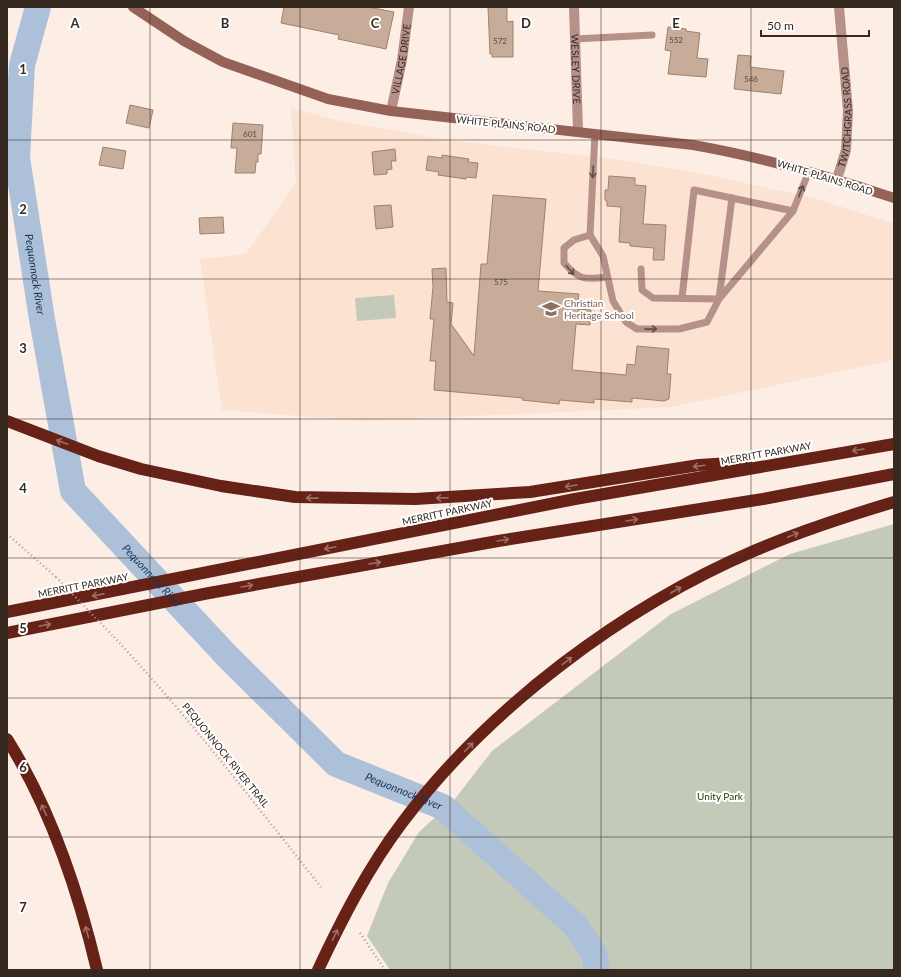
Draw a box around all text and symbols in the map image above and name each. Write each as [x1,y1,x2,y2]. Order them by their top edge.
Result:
scale bar [761,12,869,38]
text: A [69,15,80,31]
text: B [221,15,230,31]
text: C [371,15,380,31]
text: D [521,15,531,31]
text: E [672,15,680,31]
text: 50 m [767,18,794,33]
street label: VILLAGE DRIVE [389,23,413,95]
street label: WESLEY DRIVE [569,34,583,104]
house number: 552 [669,35,683,45]
house number: 572 [493,36,507,46]
text: 1 [19,61,27,77]
street label: TWITCHGRASS ROAD [835,66,854,169]
house number: 546 [744,74,758,84]
street label: WHITE PLAINS ROAD [456,113,557,135]
house number: 601 [243,129,257,139]
street label: WHITE PLAINS ROAD [776,157,875,197]
one-way arrow [590,165,597,178]
one-way arrow [797,185,805,197]
text: 2 [19,201,27,217]
water label: Pequonnock River [23,233,48,316]
one-way arrow [565,265,574,275]
house number: 575 [494,277,508,287]
place label: Christian Heritage School [564,297,634,321]
school or university icon: Christian Heritage School [541,299,561,319]
one-way arrow [644,325,657,333]
text: 3 [19,340,27,356]
one-way arrow [56,437,68,445]
street label: MERRITT PARKWAY [720,439,813,467]
one-way arrow [852,446,865,454]
one-way arrow [693,462,706,470]
text: 4 [19,480,27,496]
one-way arrow [565,482,578,490]
one-way arrow [306,494,319,502]
one-way arrow [436,494,449,502]
street label: MERRITT PARKWAY [401,496,494,527]
one-way arrow [625,515,638,523]
one-way arrow [787,531,799,538]
one-way arrow [496,536,509,544]
water label: Pequonnock River [120,541,185,610]
one-way arrow [323,545,336,553]
one-way arrow [368,558,381,566]
street label: MERRITT PARKWAY [37,570,130,600]
one-way arrow [241,581,254,589]
one-way arrow [670,586,682,594]
one-way arrow [92,591,105,599]
text: 5 [19,620,27,636]
one-way arrow [38,621,51,629]
one-way arrow [561,657,572,666]
street label: PEQUONNOCK RIVER TRAIL [180,700,272,810]
one-way arrow [464,742,474,752]
text: 6 [19,759,27,775]
water label: Pequonnock River [363,769,444,812]
park label: Unity Park [697,790,744,802]
one-way arrow [40,804,47,816]
text: 7 [19,899,27,915]
one-way arrow [83,926,90,939]
one-way arrow [332,929,339,941]

